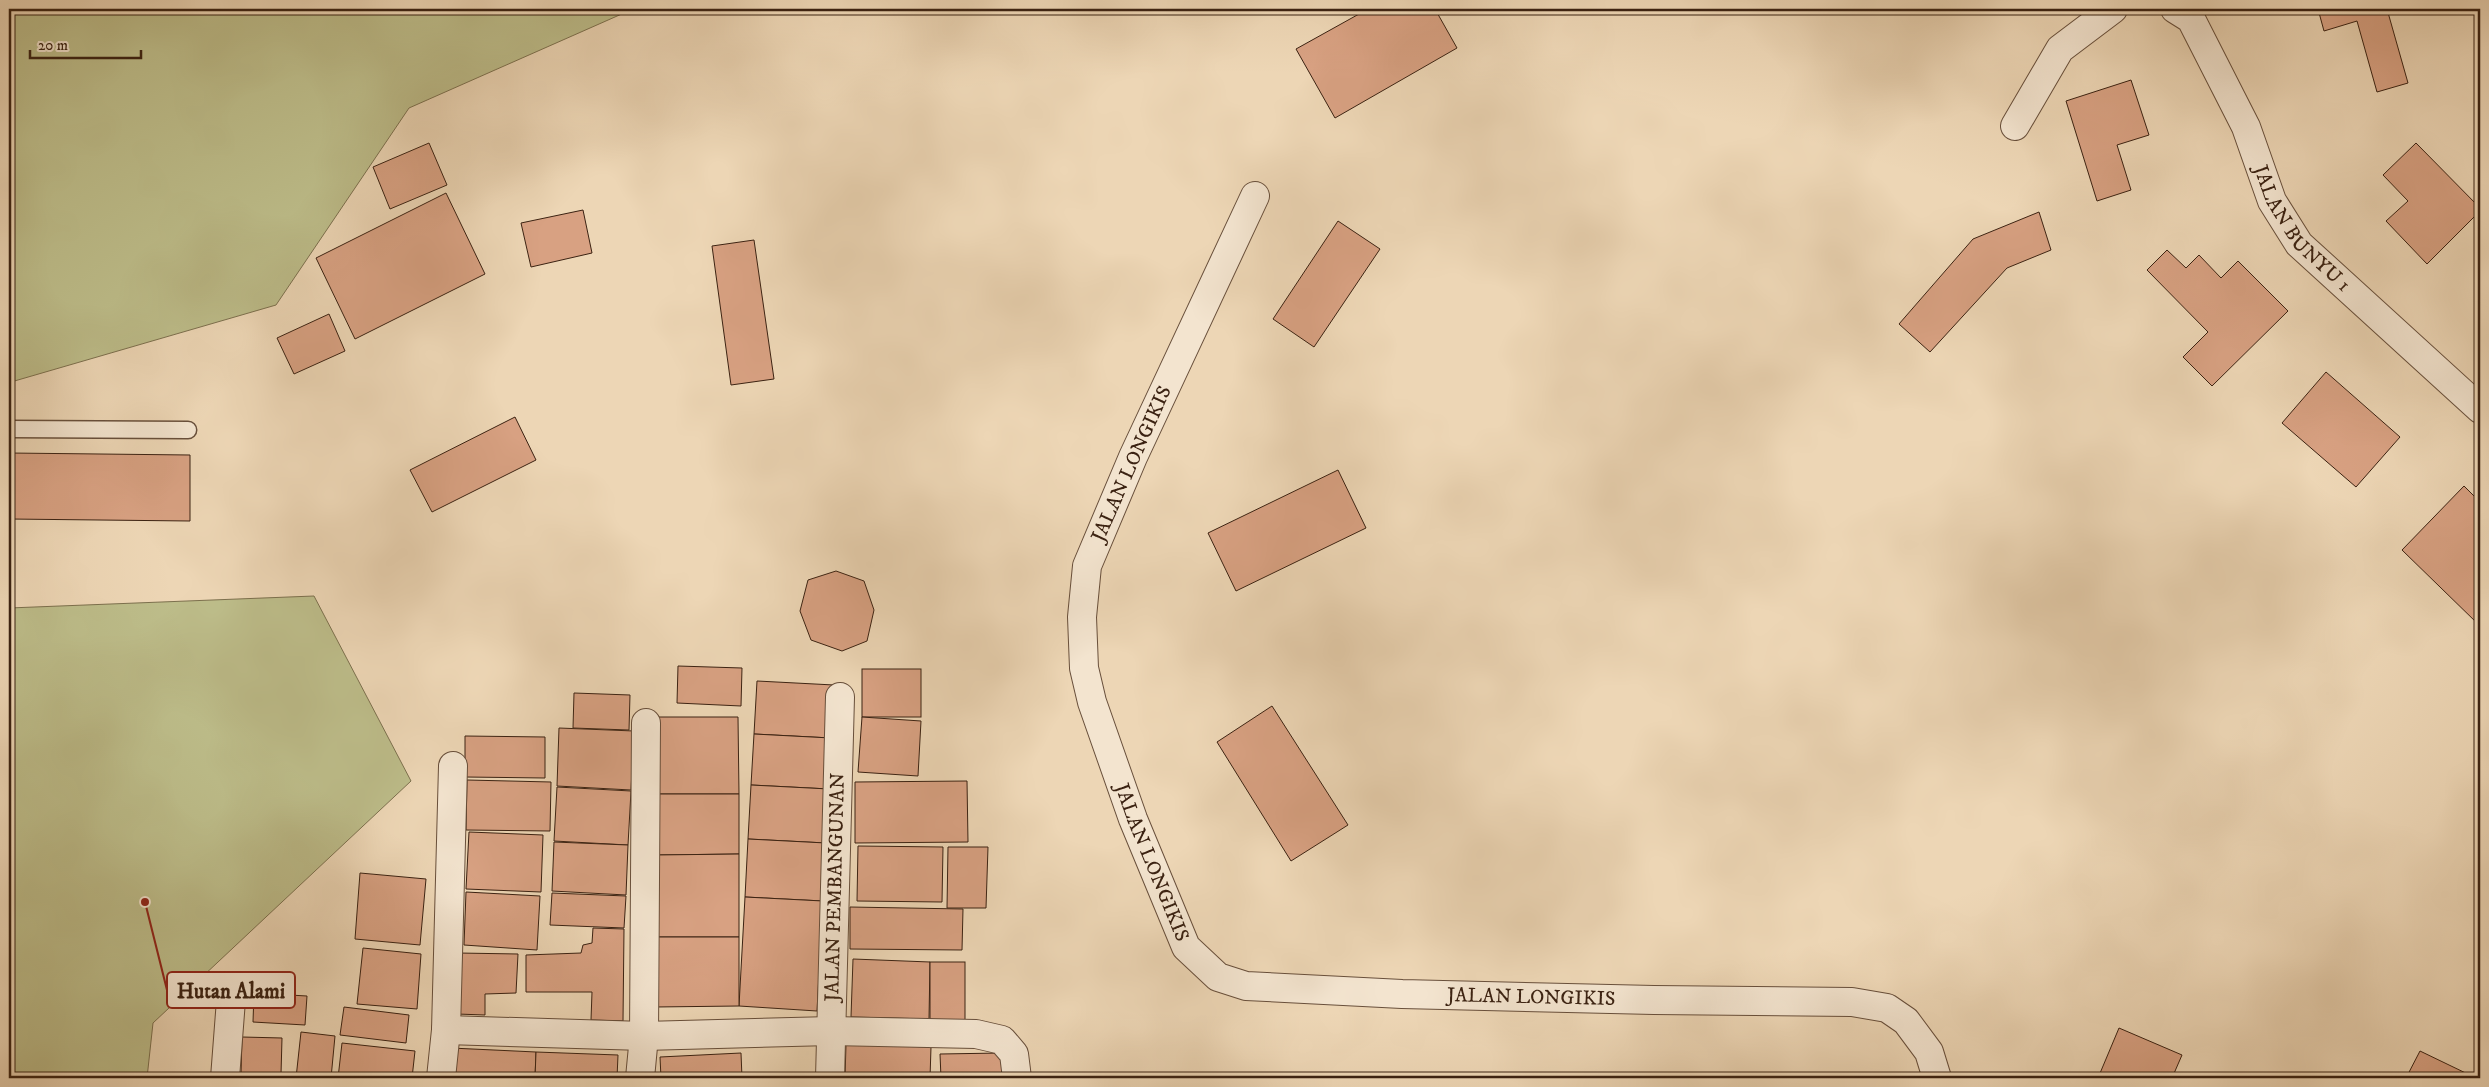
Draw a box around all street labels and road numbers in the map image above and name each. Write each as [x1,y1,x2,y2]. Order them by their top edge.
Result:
street label: JALAN BUNYU 1 [2247,160,2356,297]
street label: JALAN LONGIKIS [1086,382,1178,548]
street label: JALAN PEMBANGUNAN [819,772,851,1004]
street label: JALAN LONGIKIS [1108,778,1195,945]
street label: JALAN LONGIKIS [1445,983,1616,1012]

